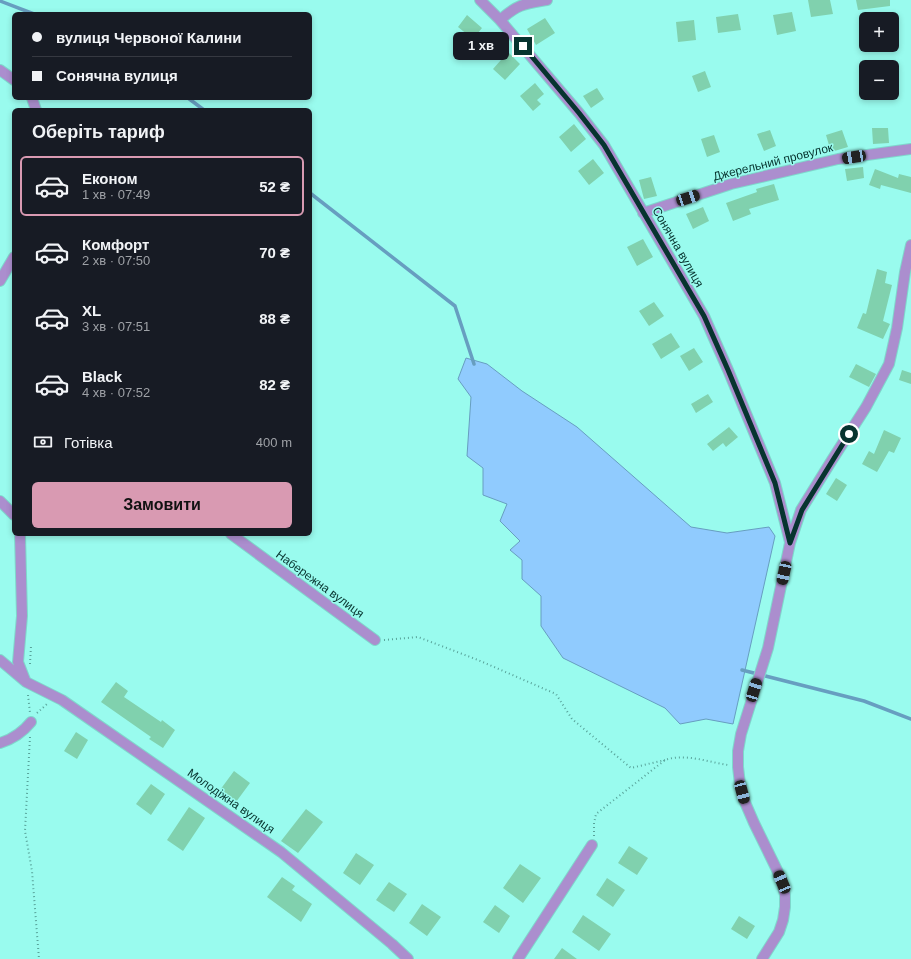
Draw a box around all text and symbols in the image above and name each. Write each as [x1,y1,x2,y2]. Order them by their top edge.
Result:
map controls [859,12,899,100]
button: + [859,12,899,52]
text: вулиця Червоної Калини [56,29,241,46]
callout: 1 хв [453,32,509,60]
route end [514,37,532,55]
text: 1 хв [468,38,494,53]
button: − [859,60,899,100]
text: Сонячна вулиця [56,67,178,84]
text: Оберіть тариф [32,122,165,142]
street label: Джерельний провулок [712,140,835,184]
car [841,149,867,165]
icon: car [34,168,70,204]
text: Економ [82,170,138,187]
text: 52 ₴ [259,178,290,195]
text: 1 хв · 07:49 [82,187,150,202]
car [675,189,701,207]
street label: Сонячна вулиця [649,204,707,290]
icon: car [34,234,70,270]
text: Комфорт [82,236,149,253]
text: 70 ₴ [259,244,290,261]
text: 2 хв · 07:50 [82,253,150,268]
icon: car [34,300,70,336]
text: XL [82,302,101,319]
text: 88 ₴ [259,310,290,327]
text: 3 хв · 07:51 [82,319,150,334]
icon: car [34,366,70,402]
text: Black [82,368,122,385]
text: 82 ₴ [259,376,290,393]
text: 4 хв · 07:52 [82,385,150,400]
route start [840,425,858,443]
icon: cash [32,431,54,453]
text: Готівка [64,434,113,451]
text: 400 m [256,435,292,450]
button: Замовити [32,482,292,528]
street label: Набережна вулиця [273,547,367,621]
car [776,560,792,586]
car [745,677,763,703]
street label: Молодіжна вулиця [185,766,277,836]
car [733,779,751,805]
car [772,869,792,895]

